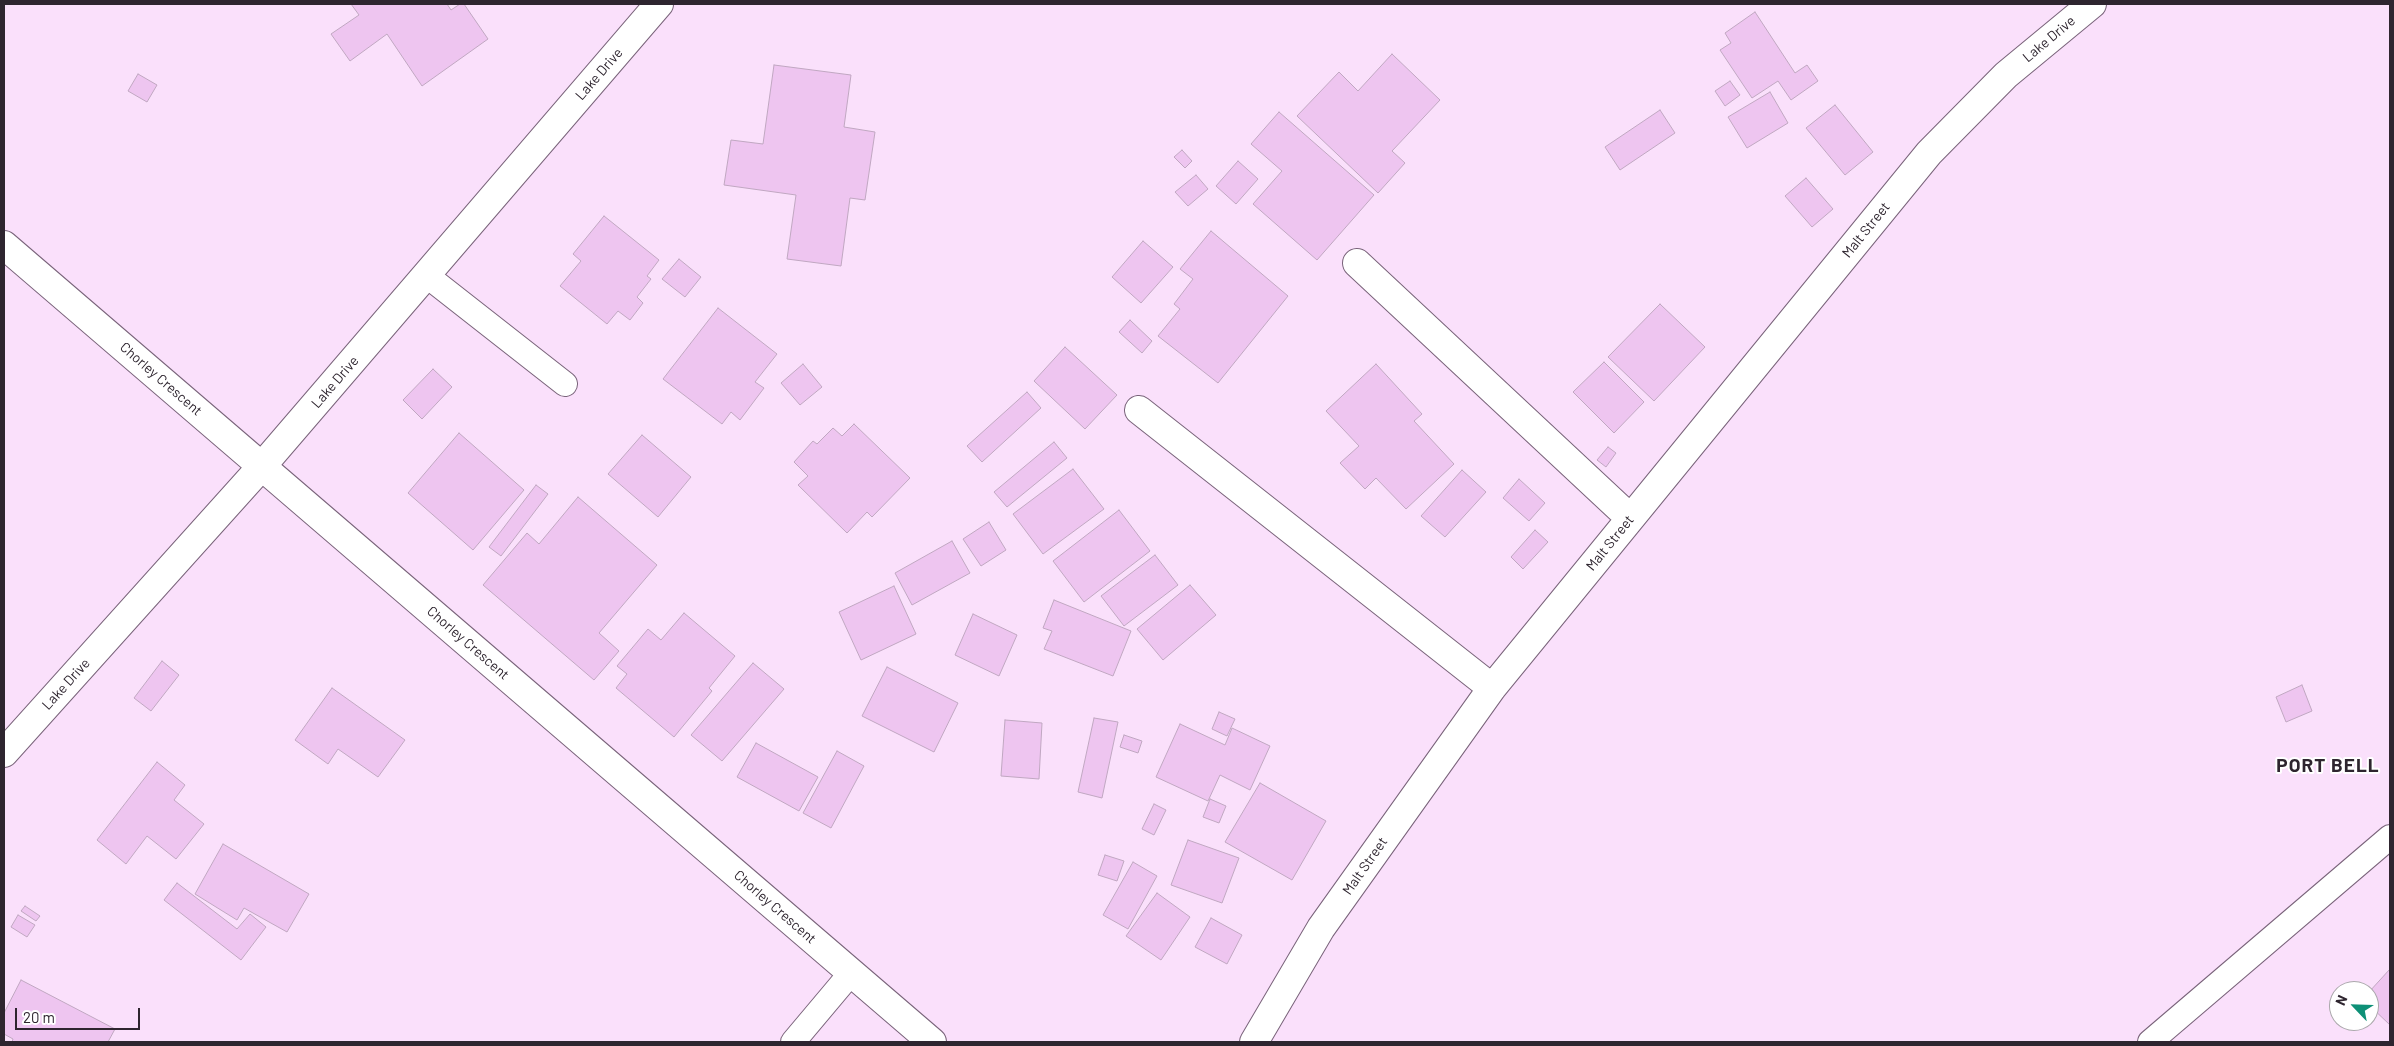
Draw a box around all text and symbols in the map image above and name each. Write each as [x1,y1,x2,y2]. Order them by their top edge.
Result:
street label: Lake Drive [2019,12,2079,66]
street label: Lake Drive [572,45,626,103]
street label: Malt Street [1839,199,1893,261]
street label: Chorley Crescent [116,339,206,419]
street label: Lake Drive [308,353,362,411]
street label: Malt Street [1583,512,1637,574]
street label: Chorley Crescent [423,603,513,683]
street label: Lake Drive [39,655,93,713]
district label: PORT BELL [2275,755,2381,777]
street label: Malt Street [1339,834,1391,898]
street label: Chorley Crescent [730,867,820,947]
north arrow [2329,981,2379,1031]
text: N [2331,992,2350,1008]
scale bar [18,998,142,1030]
text: 20 m [23,1008,55,1026]

